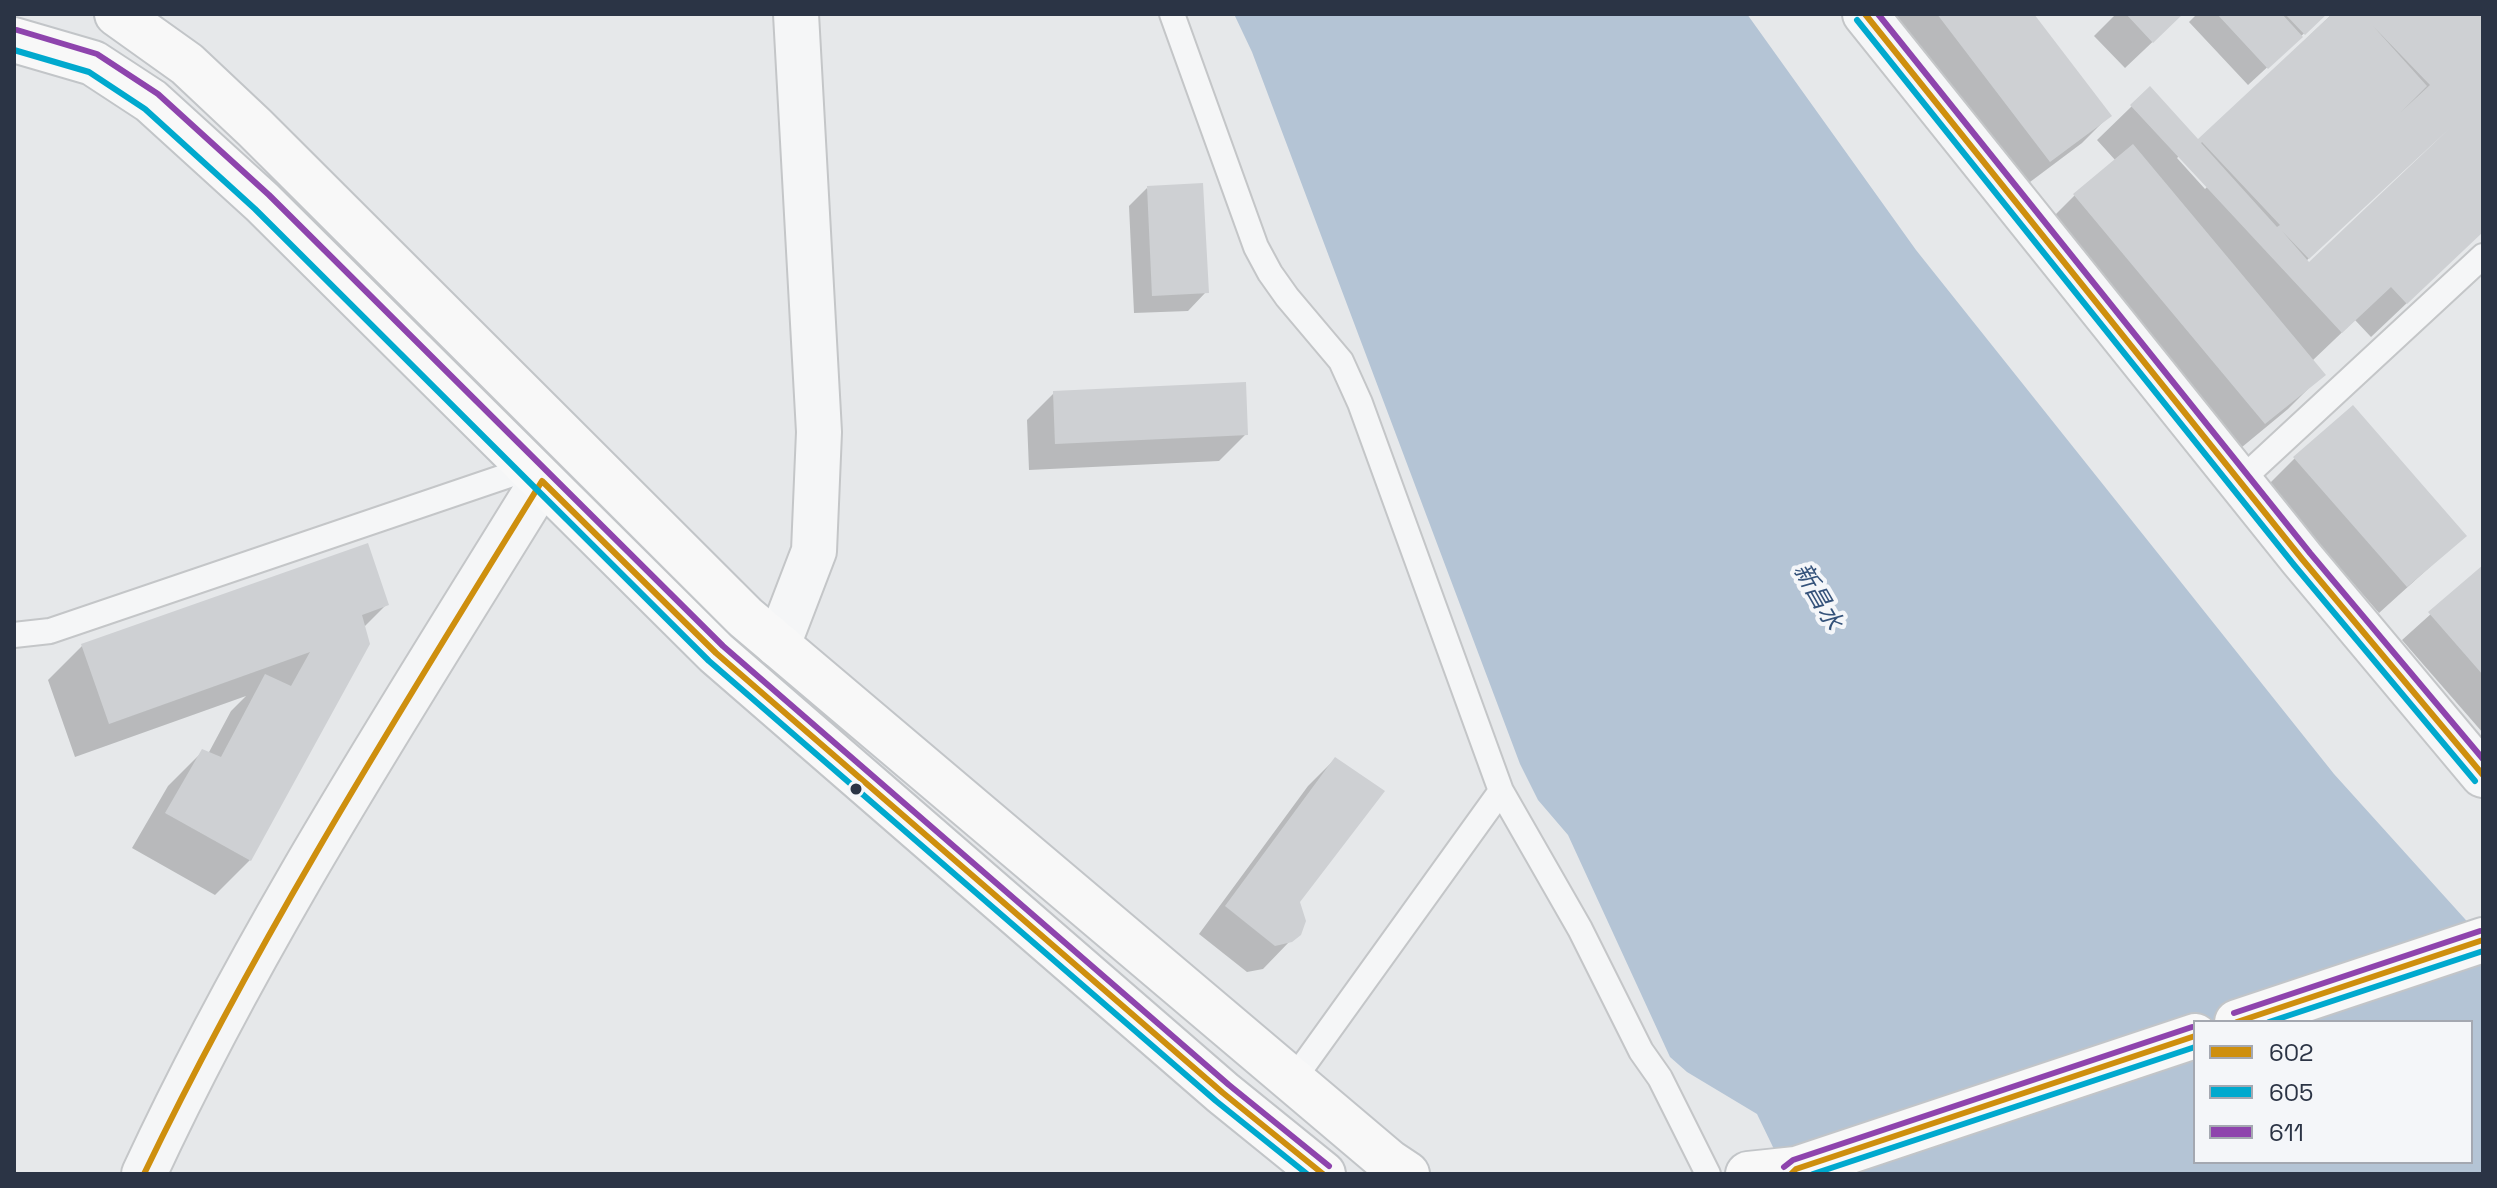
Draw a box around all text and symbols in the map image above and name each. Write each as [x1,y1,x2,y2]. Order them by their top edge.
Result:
water label: 新昌水 [1787,559,1847,635]
unlabelled marker [848,781,864,797]
legend [2193,1020,2473,1164]
text: 602 [2269,1037,2314,1068]
text: 605 [2269,1077,2313,1108]
text: 611 [2269,1117,2304,1148]

